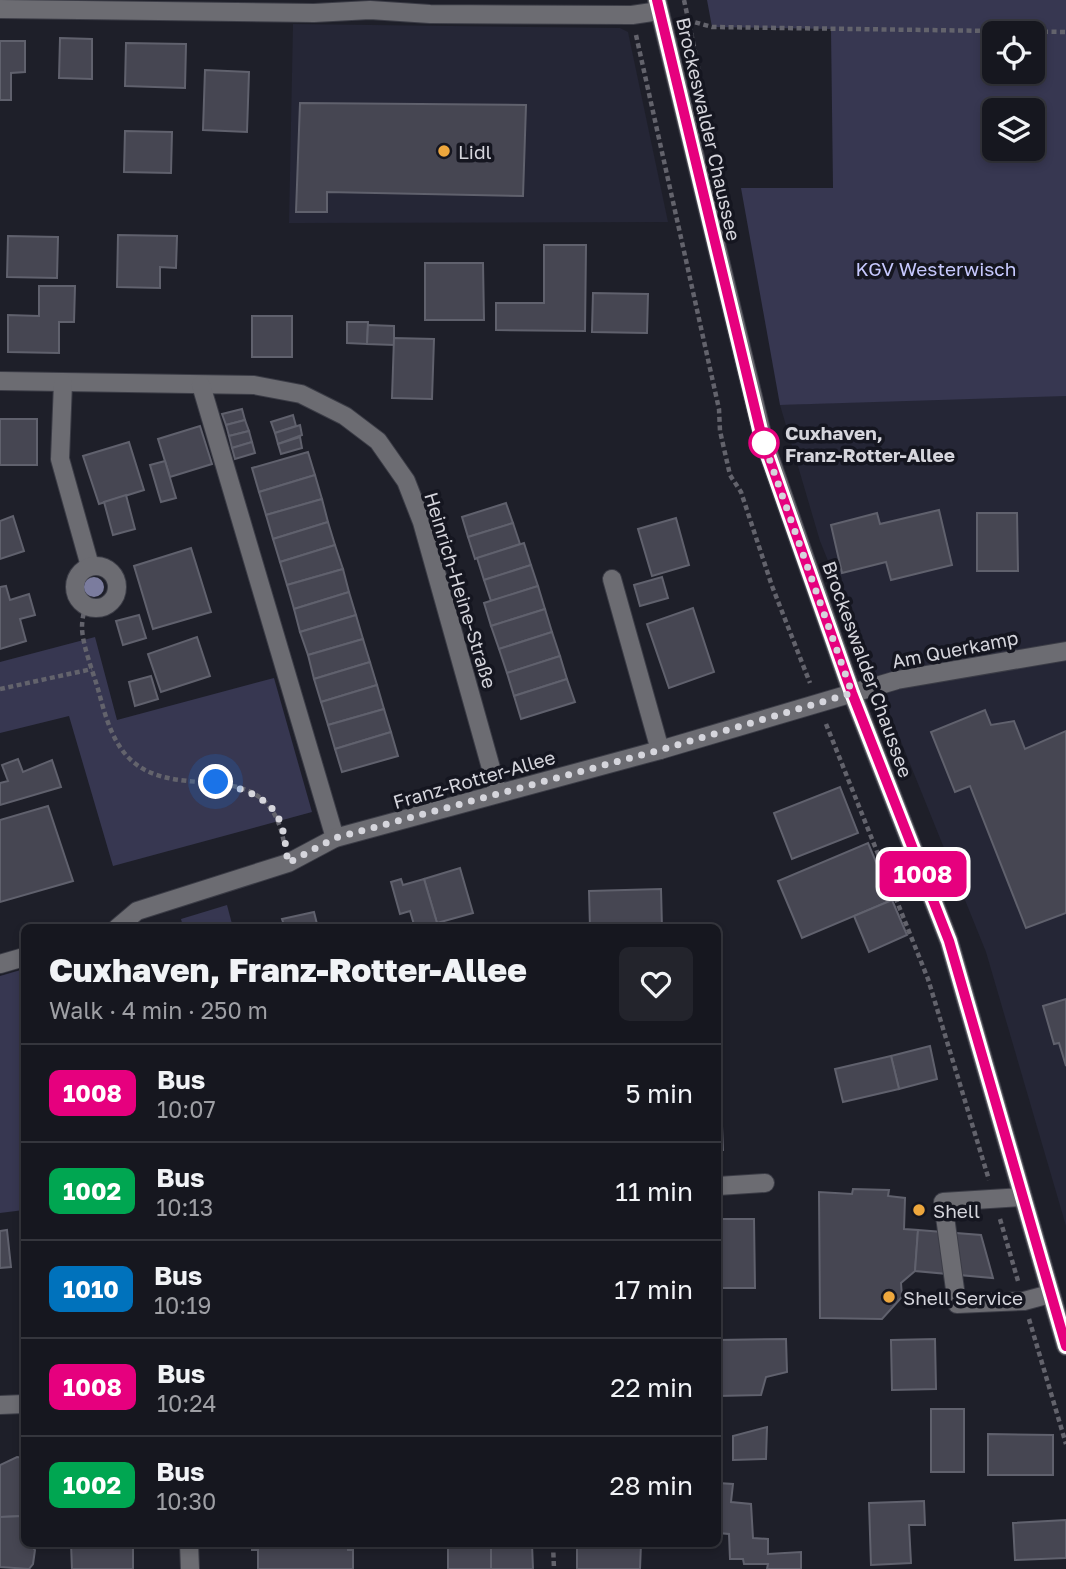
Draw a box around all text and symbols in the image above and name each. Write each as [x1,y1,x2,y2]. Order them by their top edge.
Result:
street label: Brockeswalder Chaussee [672,15,746,243]
map controls [982,21,1045,161]
button: locate [982,21,1045,84]
button: layers [982,98,1045,161]
place label: Lidl [458,140,492,163]
marker: Lidl [436,143,452,159]
park label: KGV Westerwisch [856,257,1016,280]
place label: Cuxhaven, Franz-Rotter-Allee [785,421,955,466]
marker: Cuxhaven, Franz-Rotter-Allee [749,428,779,458]
street label: Heinrich-Heine-Straße [420,489,502,691]
street label: Brockeswalder Chaussee [818,558,918,780]
street label: Am Querkamp [890,625,1020,673]
street label: Franz-Rotter-Allee [390,745,558,813]
your location [198,764,233,799]
line badge: 1008 [874,851,972,897]
text: 1008 [894,859,952,888]
button: heart [619,947,693,1021]
text: Cuxhaven, Franz-Rotter-Allee [49,950,527,989]
text: Walk · 4 min · 250 m [49,996,268,1024]
text: Bus [157,1064,205,1095]
text: 1008 [63,1078,122,1107]
text: 5 min [625,1078,693,1109]
text: 10:07 [157,1095,216,1123]
text: Bus [156,1162,205,1193]
text: 1002 [63,1176,121,1205]
text: 11 min [615,1176,693,1207]
text: 10:13 [156,1193,213,1221]
place label: Shell [933,1199,980,1222]
marker: Shell [911,1202,927,1218]
text: Bus [154,1260,202,1291]
text: 1010 [63,1274,119,1303]
text: 17 min [614,1274,693,1305]
place label: Shell Service [903,1286,1023,1309]
marker: Shell Service [881,1289,897,1305]
text: 10:19 [154,1291,211,1319]
text: Bus [157,1358,205,1389]
text: 1008 [63,1372,122,1401]
text: 22 min [610,1372,693,1403]
text: 10:24 [157,1389,217,1417]
text: Bus [156,1456,205,1487]
text: 1002 [63,1470,121,1499]
text: 28 min [610,1470,693,1501]
text: 10:30 [156,1487,216,1515]

